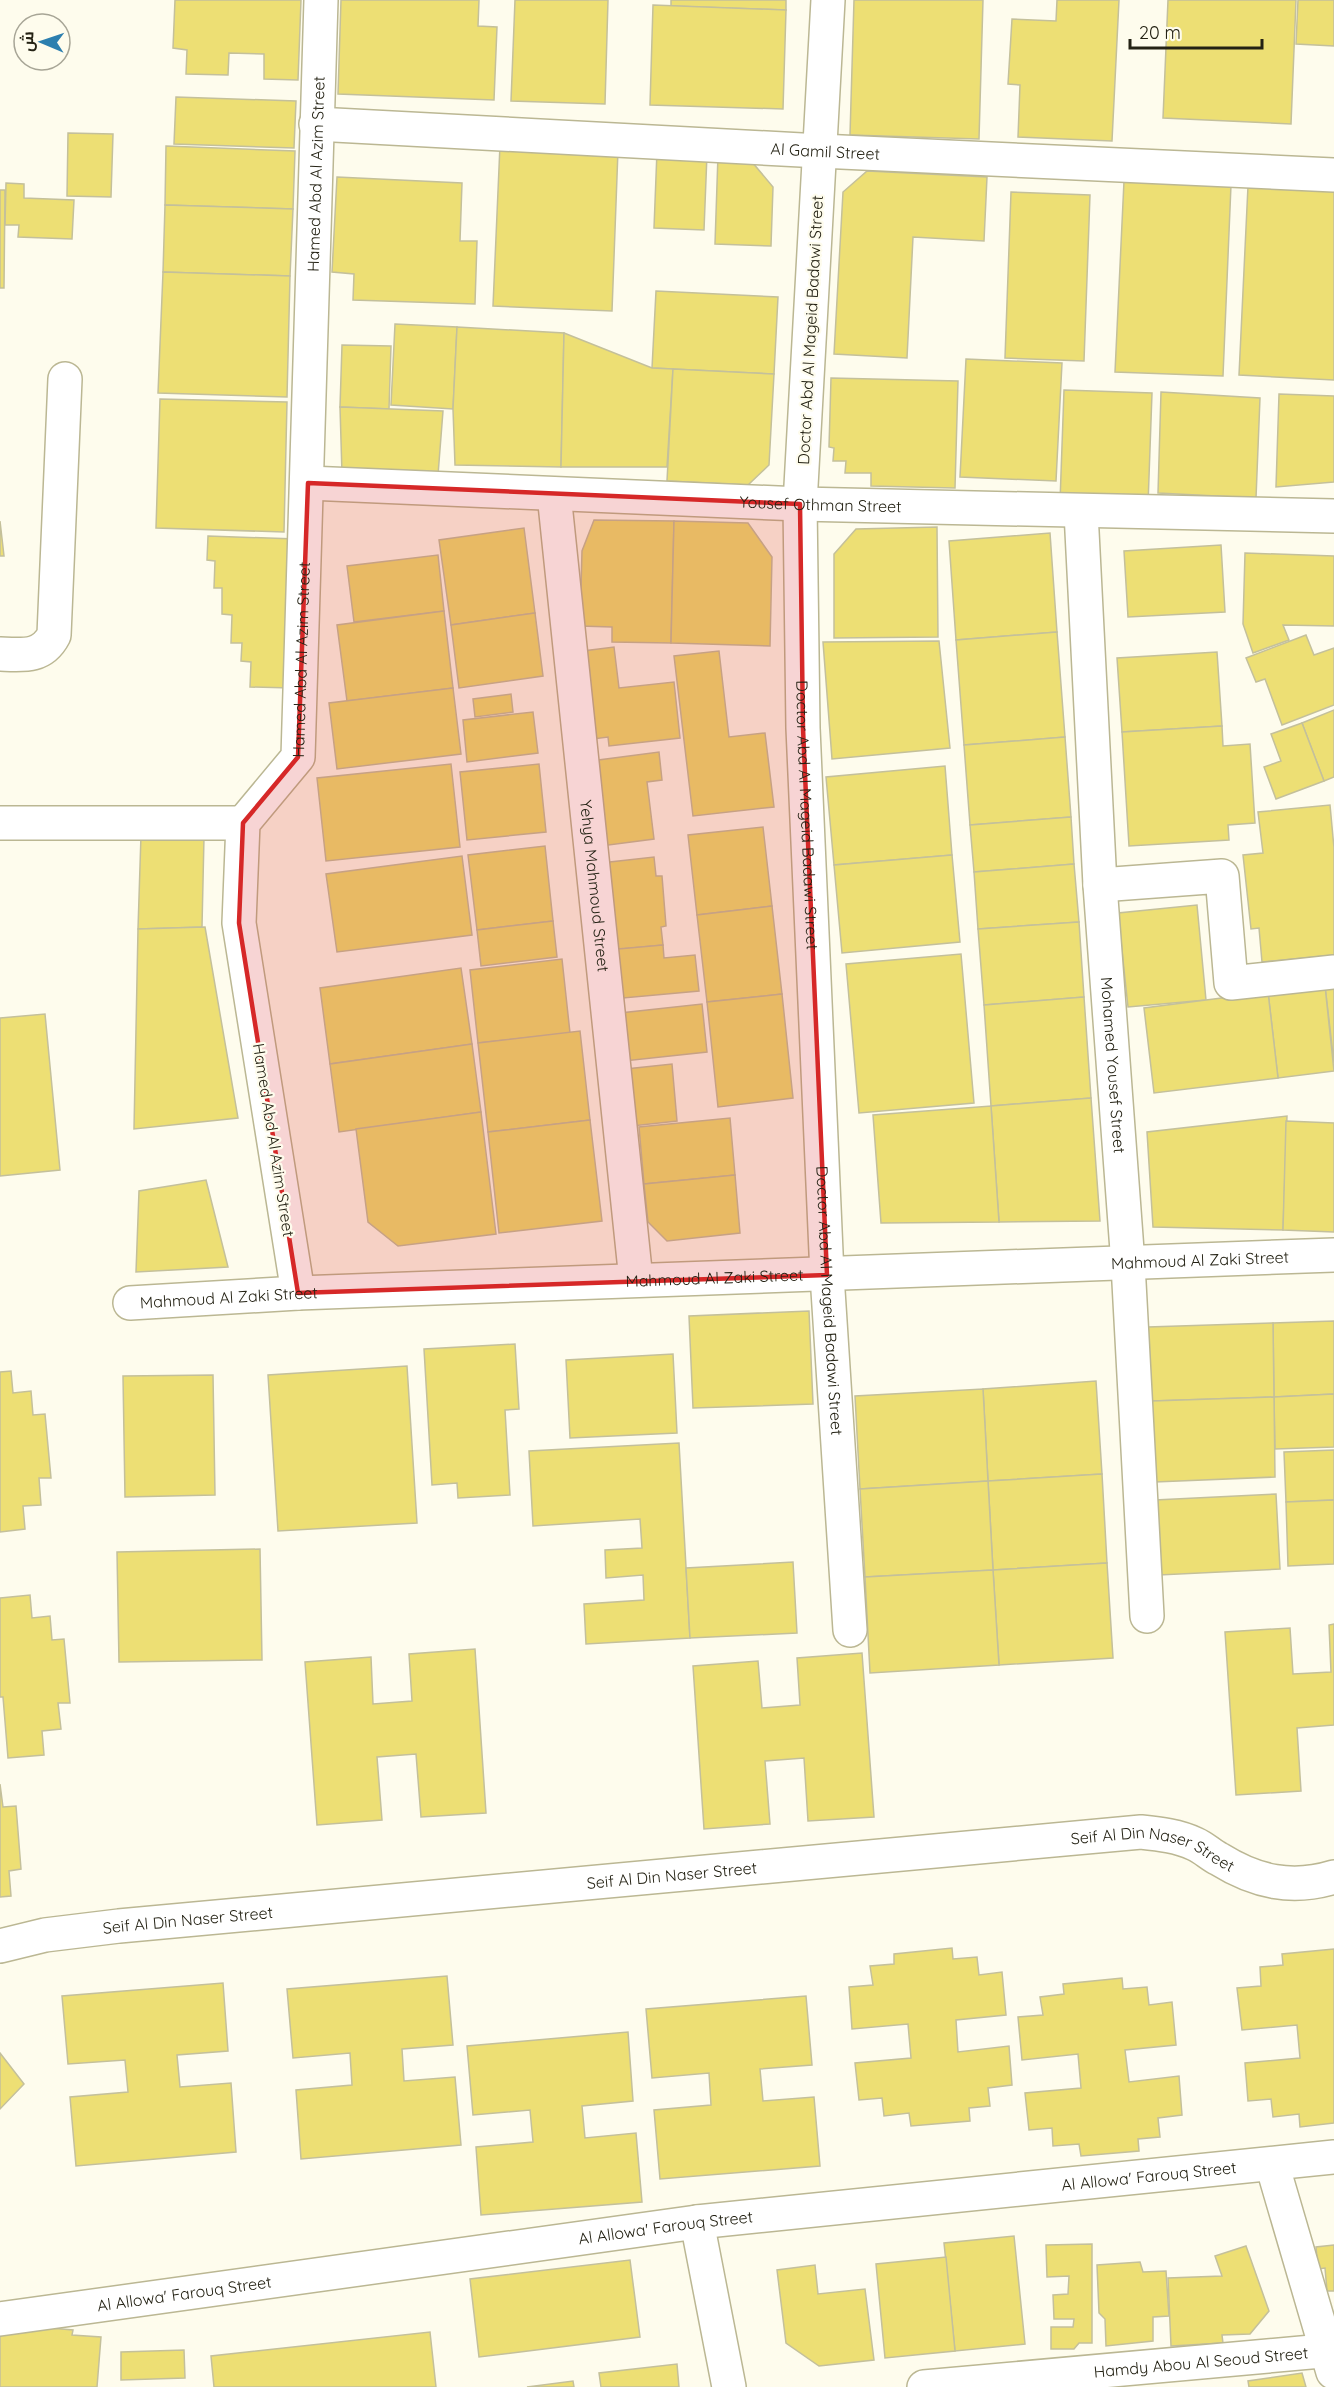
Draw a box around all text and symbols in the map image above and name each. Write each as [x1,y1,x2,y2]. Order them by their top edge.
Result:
north arrow [12,12,72,72]
scale bar [1130,12,1262,50]
text: 20 m [1139,21,1181,44]
text: ش [17,31,37,52]
street label: Hamed Abd Al Azim Street [303,76,329,272]
street label: Al Gamil Street [770,138,880,164]
street label: Doctor Abd Al Mageid Badawi Street [793,195,827,465]
street label: Yousef Othman Street [739,491,902,516]
street label: Hamed Abd Al Azim Street [288,562,314,758]
street label: Doctor Abd Al Mageid Badawi Street [792,680,823,950]
street label: Yehya Mahmoud Street [576,799,614,973]
street label: Mohamed Yousef Street [1097,976,1130,1154]
street label: Hamed Abd Al Azim Street [249,1042,299,1238]
street label: Doctor Abd Al Mageid Badawi Street [812,1165,847,1436]
street label: Mahmoud Al Zaki Street [1111,1247,1289,1273]
street label: Mahmoud Al Zaki Street [625,1264,804,1291]
street label: Mahmoud Al Zaki Street [139,1282,318,1312]
street label: Seif Al Din Naser Street [1070,1822,1238,1876]
street label: Seif Al Din Naser Street [586,1857,758,1893]
street label: Seif Al Din Naser Street [102,1902,274,1938]
street label: Al Allowa' Farouq Street [1060,2157,1237,2195]
street label: Al Allowa' Farouq Street [577,2206,754,2248]
street label: Al Allowa' Farouq Street [96,2271,273,2315]
street label: Hamdy Abou Al Seoud Street [1093,2342,1309,2382]

